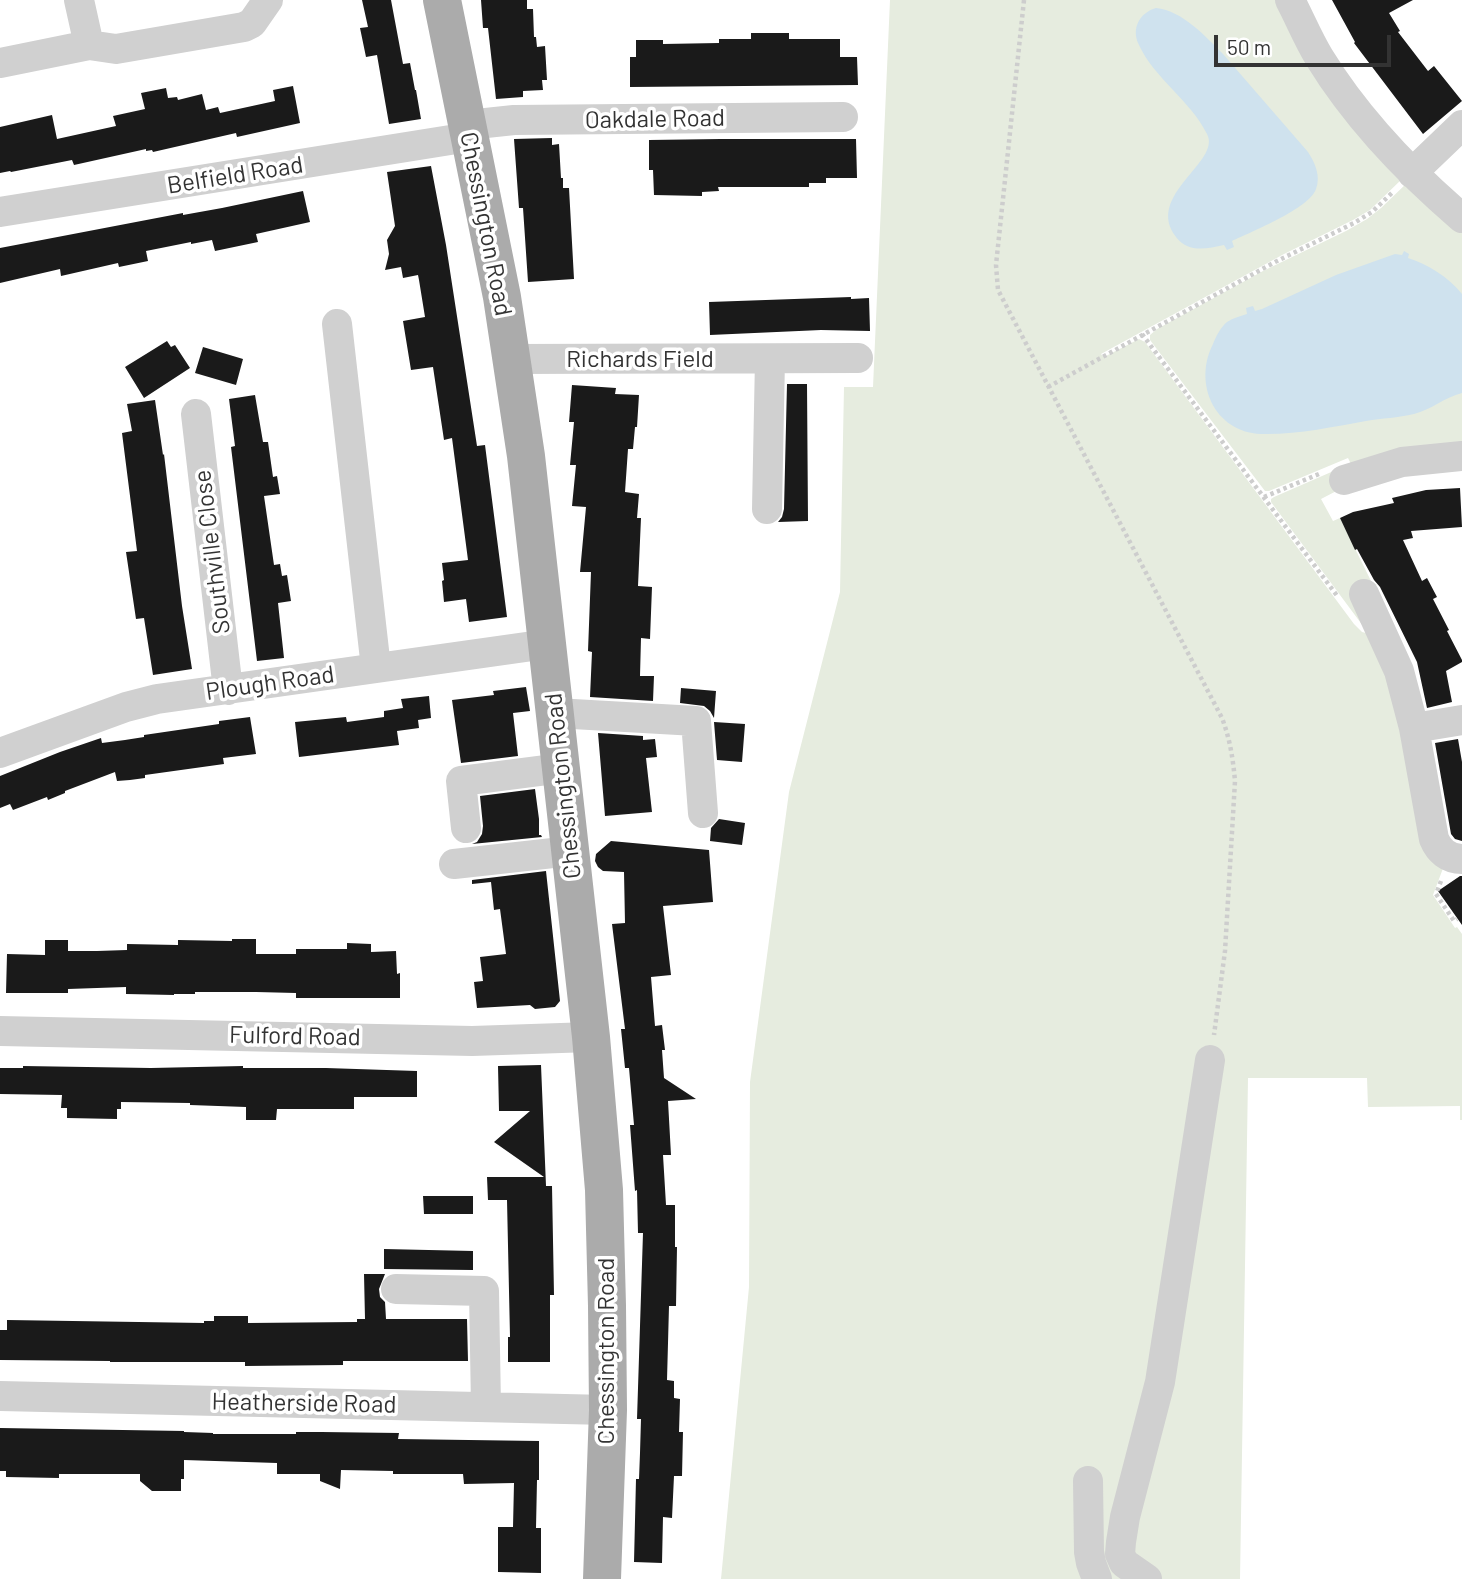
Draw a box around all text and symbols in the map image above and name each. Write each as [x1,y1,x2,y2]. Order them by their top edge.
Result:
scale bar [1217,21,1394,65]
text: 50 m [1227,34,1271,59]
street label: Oakdale Road [585,103,725,135]
street label: Chessington Road [454,130,518,318]
street label: Belfield Road [165,150,305,200]
street label: Richards Field [566,345,714,373]
street label: Southville Close [188,468,236,636]
street label: Plough Road [204,660,336,706]
street label: Chessington Road [539,692,587,880]
street label: Fulford Road [229,1020,361,1052]
street label: Chessington Road [592,1258,620,1444]
street label: Heatherside Road [211,1387,397,1419]

